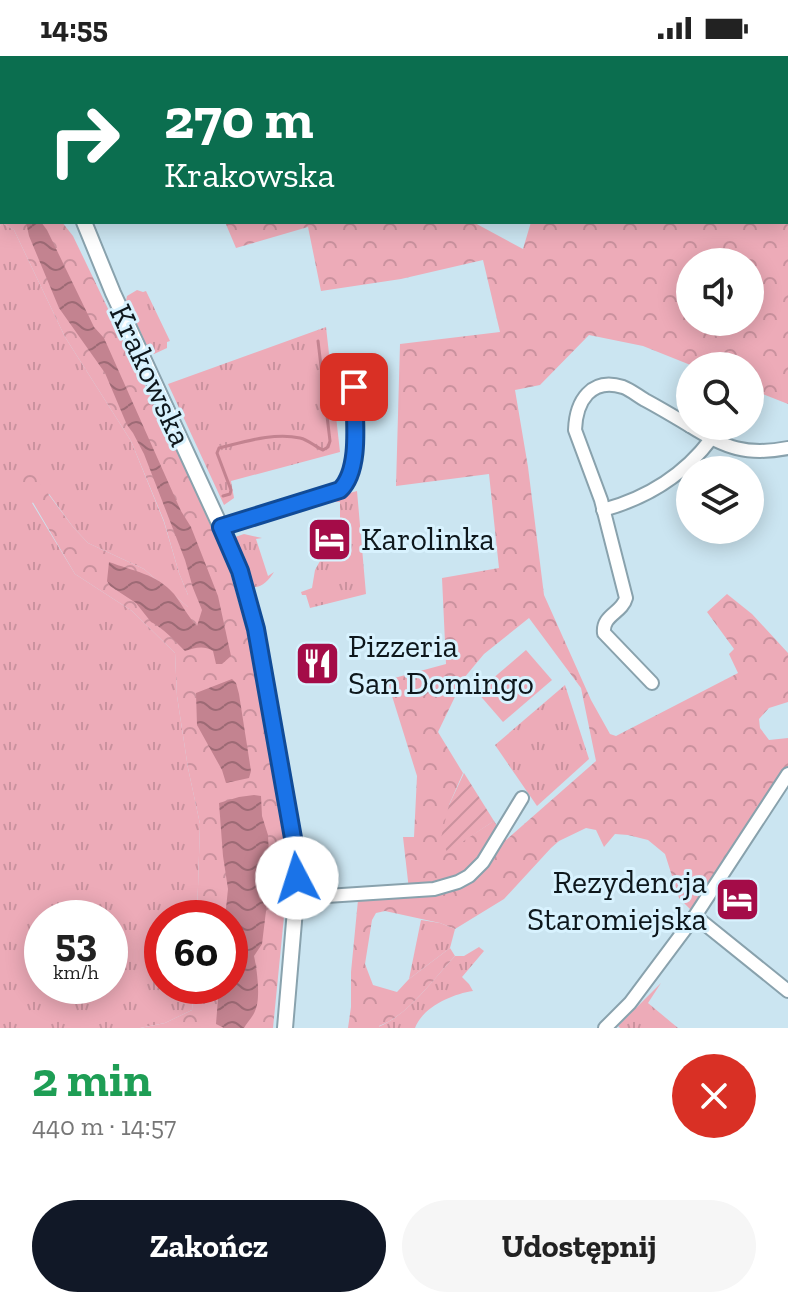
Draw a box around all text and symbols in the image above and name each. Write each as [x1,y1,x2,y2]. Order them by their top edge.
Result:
text: 14:55 [40,10,108,46]
text: 270 m [164,85,314,152]
icon: right [32,88,136,192]
text: Krakowska [164,153,335,196]
map controls [676,248,764,544]
button: sound [676,248,764,336]
street label: Krakowska [102,298,200,452]
button: search [676,352,764,440]
pin [320,353,388,421]
icon: arrive [332,365,376,409]
button: layers [676,456,764,544]
hotel icon: Karolinka [306,515,354,563]
place label: Karolinka [361,520,495,558]
place label: Pizzeria San Domingo [348,627,534,702]
restaurant icon: Pizzeria San Domingo [293,640,341,688]
position arrow [255,836,339,920]
place label: Rezydencja Staromiejska [527,863,707,938]
hotel icon: Rezydencja Staromiejska [714,876,762,924]
speed limit sign: 60 [144,900,248,1004]
text: 53 [55,918,97,966]
text: km/h [53,960,99,984]
text: 2 min [32,1051,152,1108]
button: close [672,1054,756,1138]
text: 440 m · 14:57 [32,1110,176,1142]
button: Zakończ [32,1200,386,1292]
button: Udostępnij [402,1200,756,1292]

